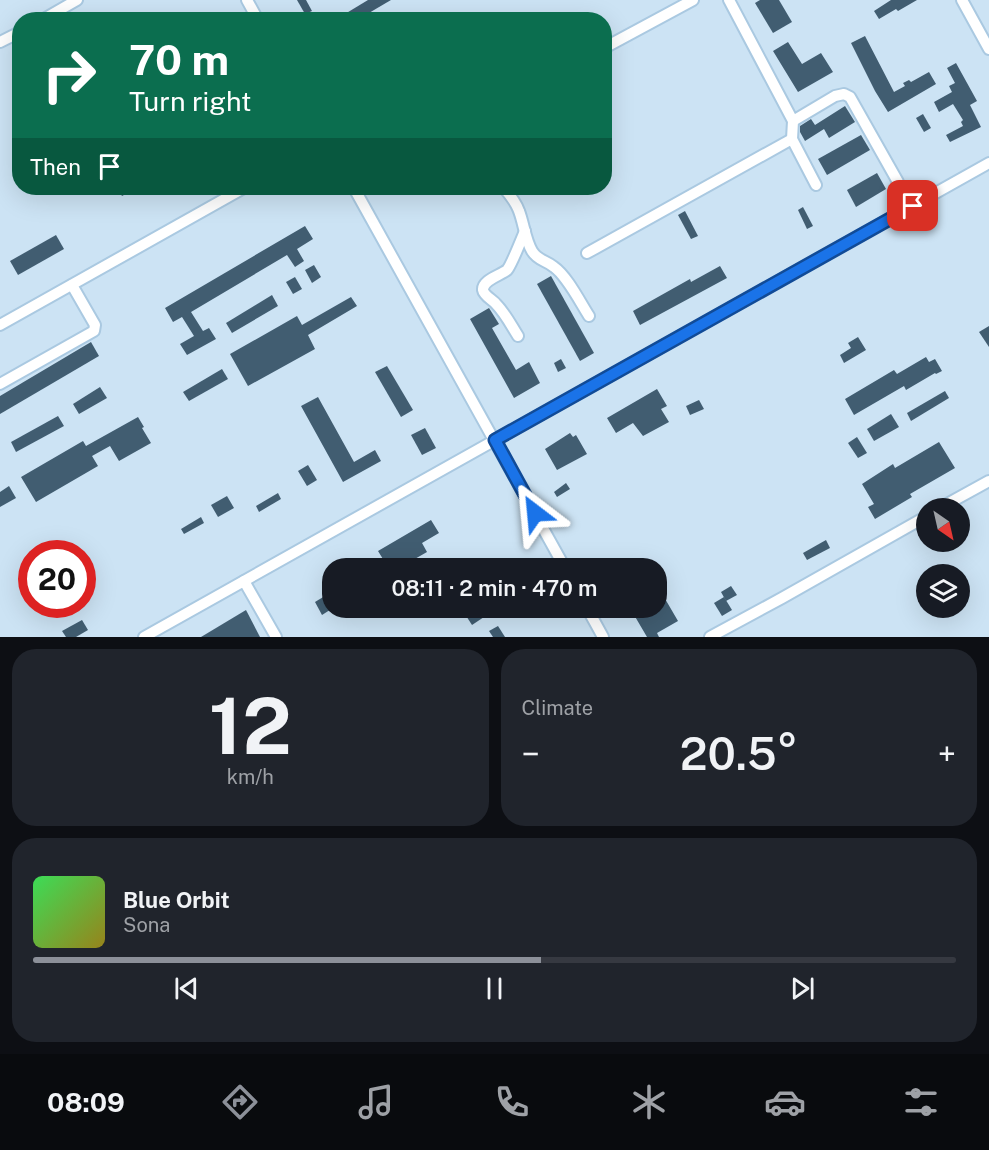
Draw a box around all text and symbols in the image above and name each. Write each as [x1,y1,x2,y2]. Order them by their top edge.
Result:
text: 70 m [129,35,229,84]
icon: right [30,36,108,114]
text: Turn right [129,85,252,117]
icon: arrive [93,150,126,183]
text: Then [30,154,81,180]
pin [887,180,938,231]
icon: arrive [896,189,929,222]
position arrow [503,481,567,545]
north arrow [916,498,970,552]
map controls [916,498,970,618]
speed limit sign: 20 [18,540,96,618]
button: layers [916,564,970,618]
text: 08:11 · 2 min · 470 m [392,575,597,601]
text: 12 [209,680,292,772]
text: Climate [522,696,593,720]
text: 20.5° [680,727,798,780]
text: − [522,735,540,773]
text: + [938,735,956,773]
text: km/h [227,765,274,789]
text: Blue Orbit [123,887,230,913]
text: Sona [123,913,170,937]
icon: previous [170,972,203,1005]
icon: pause [478,972,511,1005]
icon: next [786,972,819,1005]
icon: directions [219,1081,261,1123]
icon: music [355,1081,397,1123]
icon: phone [491,1081,533,1123]
icon: climate [628,1081,670,1123]
icon: car [764,1081,806,1123]
icon: filters [900,1081,942,1123]
text: 08:09 [47,1086,125,1118]

